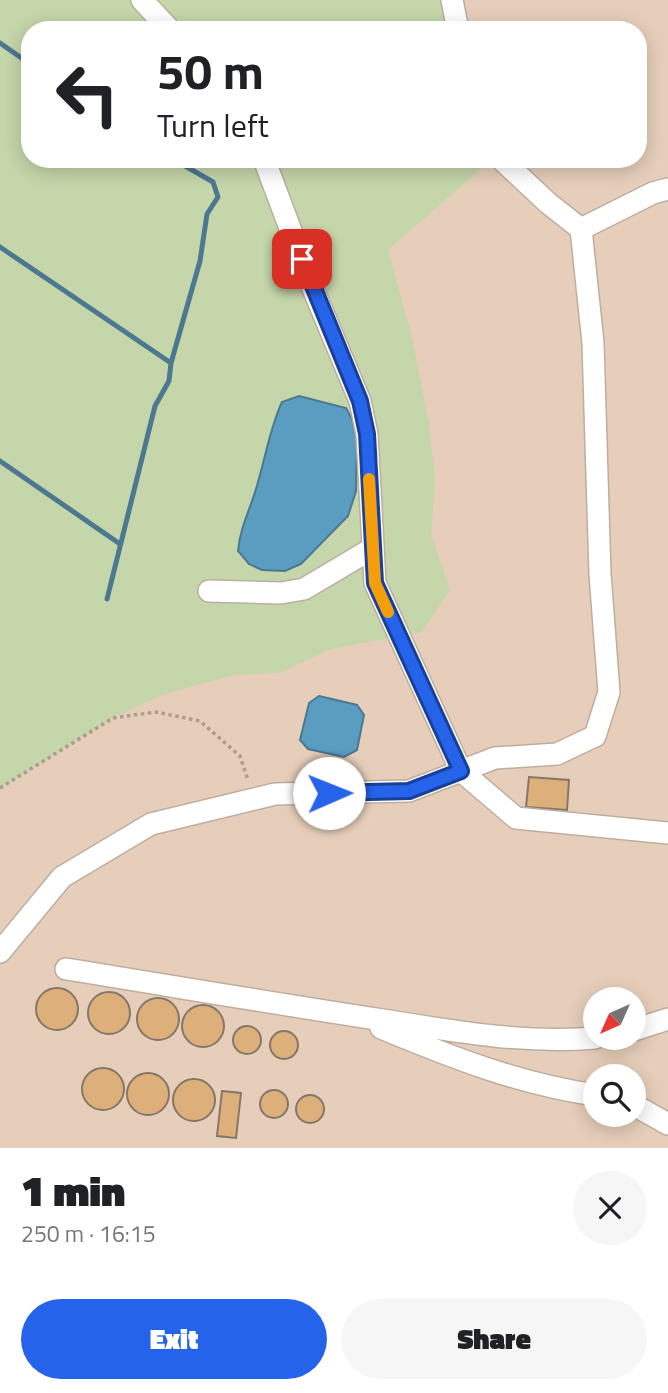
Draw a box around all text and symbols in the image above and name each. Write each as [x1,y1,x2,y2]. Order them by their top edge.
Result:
text: 50 m [157,33,264,108]
icon: left [42,49,133,140]
text: Turn left [157,101,269,149]
pin [272,229,332,289]
icon: arrive [283,240,321,278]
position arrow [292,756,366,830]
north arrow [583,987,646,1050]
map controls [583,987,646,1127]
button: search [583,1064,646,1127]
text: 1 min [21,1158,125,1222]
button: close [573,1171,647,1245]
text: 250 m · 16:15 [21,1216,156,1251]
button: Exit [21,1299,327,1379]
button: Share [341,1299,647,1379]

